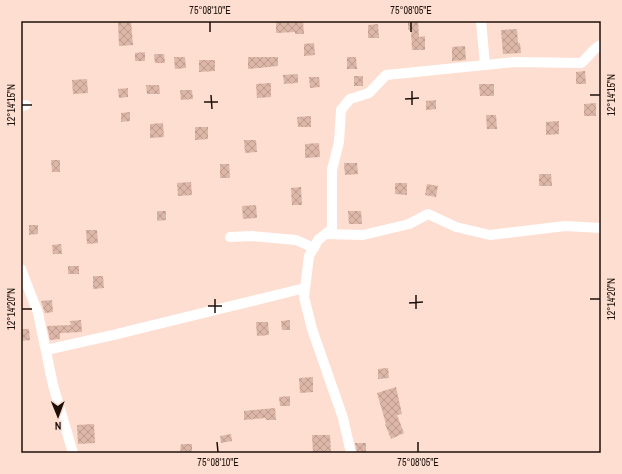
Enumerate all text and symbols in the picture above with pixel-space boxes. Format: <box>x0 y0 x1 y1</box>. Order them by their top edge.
text: 75°08'10"E <box>189 4 231 17</box>
text: 75°08'05"E <box>390 4 432 17</box>
text: 12°14'15"N <box>605 74 618 116</box>
text: 12°14'15"N <box>5 84 18 126</box>
text: 12°14'20"N <box>605 278 618 320</box>
text: 12°14'20"N <box>5 288 18 330</box>
north arrow <box>38 396 78 436</box>
text: N <box>55 419 62 433</box>
text: 75°08'10"E <box>197 456 239 469</box>
text: 75°08'05"E <box>397 456 439 469</box>

